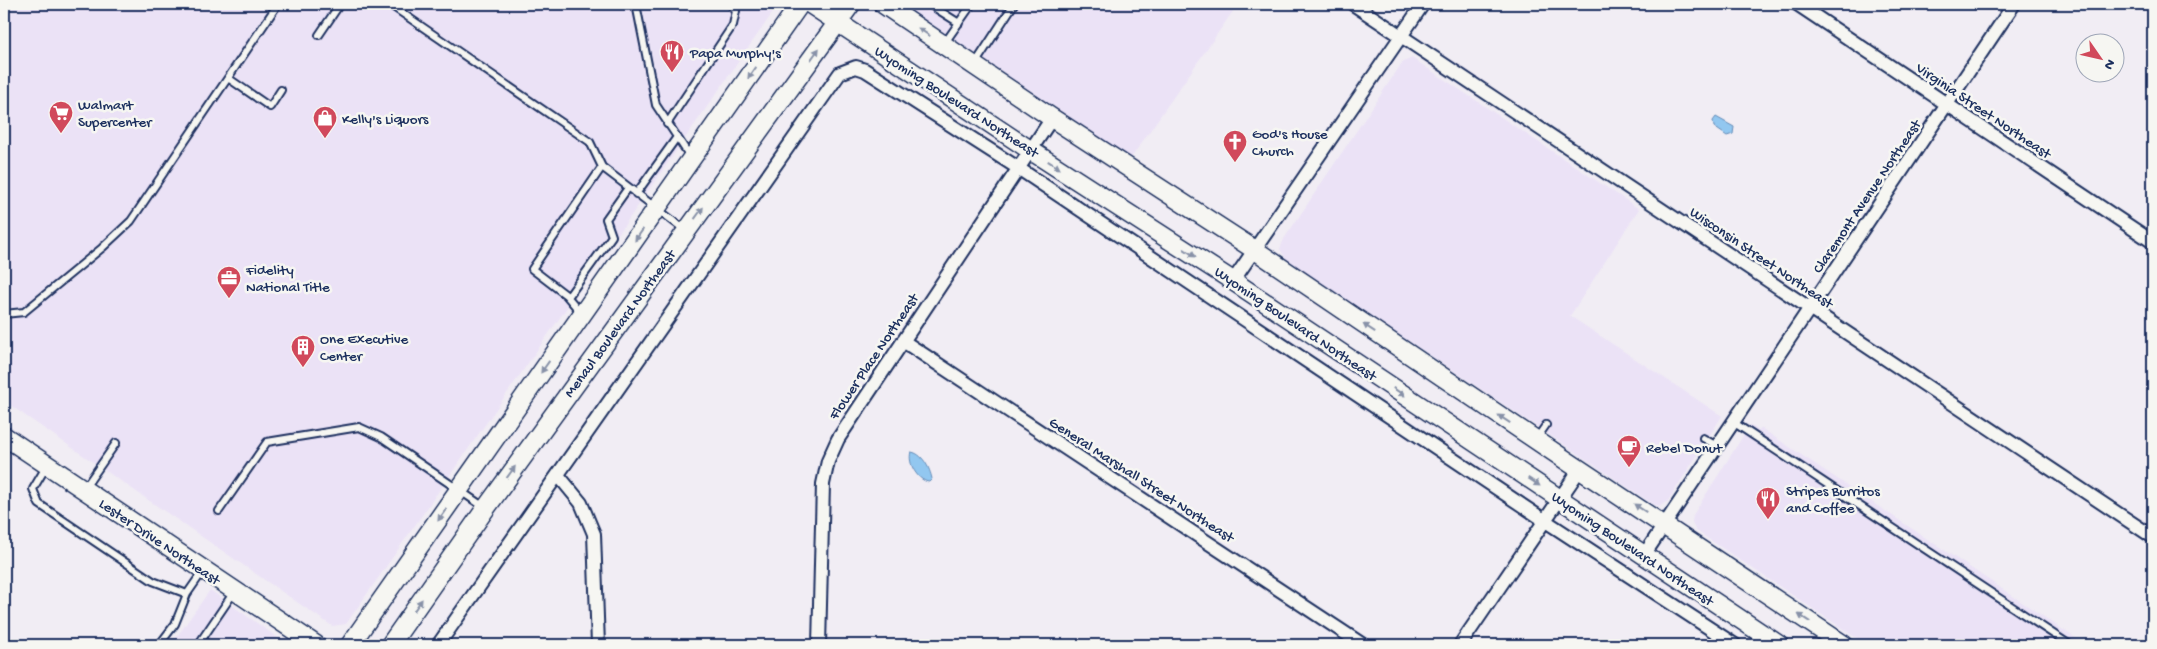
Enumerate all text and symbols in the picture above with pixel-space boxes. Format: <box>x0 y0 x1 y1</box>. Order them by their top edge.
one-way arrow <box>918 27 931 37</box>
north arrow <box>2074 32 2124 82</box>
restaurant icon: Papa Murphy's <box>659 39 685 73</box>
street label: Wyoming Boulevard Northeast <box>871 43 1043 164</box>
place label: Papa Murphy's <box>689 45 781 63</box>
one-way arrow <box>810 47 820 61</box>
text: N <box>2099 55 2118 72</box>
street label: Virginia Street Northeast <box>1911 59 2055 165</box>
one-way arrow <box>747 66 757 79</box>
place label: Walmart Supercenter <box>78 97 153 132</box>
supermarket icon: Walmart Supercenter <box>48 100 74 134</box>
shop icon: Kelly's Liquors <box>312 105 338 139</box>
place label: Kelly's Liquors <box>342 111 429 129</box>
street label: Claremont Avenue Northeast <box>1809 115 1927 277</box>
place label: God's House Church <box>1252 126 1328 161</box>
church icon: God's House Church <box>1222 129 1248 163</box>
one-way arrow <box>1047 161 1060 170</box>
street label: Wisconsin Street Northeast <box>1686 204 1838 315</box>
one-way arrow <box>694 206 704 220</box>
one-way arrow <box>634 228 644 241</box>
street label: Menaul Boulevard Northeast <box>561 245 681 402</box>
one-way arrow <box>1184 249 1197 258</box>
place label: Fidelity National Title <box>245 262 330 297</box>
street label: Wyoming Boulevard Northeast <box>1210 264 1381 387</box>
office icon: Fidelity National Title <box>216 265 242 299</box>
street label: Flower Place Northeast <box>825 289 925 424</box>
one-way arrow <box>1363 323 1376 333</box>
place label: One Executive Center <box>320 331 409 366</box>
building icon: One Executive Center <box>290 334 316 368</box>
one-way arrow <box>540 361 550 374</box>
one-way arrow <box>1392 387 1405 396</box>
street label: General Marshall Street Northeast <box>1045 414 1238 548</box>
one-way arrow <box>1497 414 1511 424</box>
cafe icon: Rebel Donut <box>1616 434 1642 468</box>
place label: Rebel Donut <box>1646 440 1724 458</box>
one-way arrow <box>506 465 516 479</box>
one-way arrow <box>1527 477 1541 487</box>
place label: Stripes Burritos and Coffee <box>1786 483 1880 518</box>
restaurant icon: Stripes Burritos and Coffee <box>1755 486 1781 520</box>
street label: Wyoming Boulevard Northeast <box>1547 489 1718 612</box>
street label: Lester Drive Northeast <box>95 495 225 591</box>
one-way arrow <box>1633 504 1646 513</box>
one-way arrow <box>437 508 447 521</box>
one-way arrow <box>413 598 423 612</box>
one-way arrow <box>1797 613 1811 623</box>

